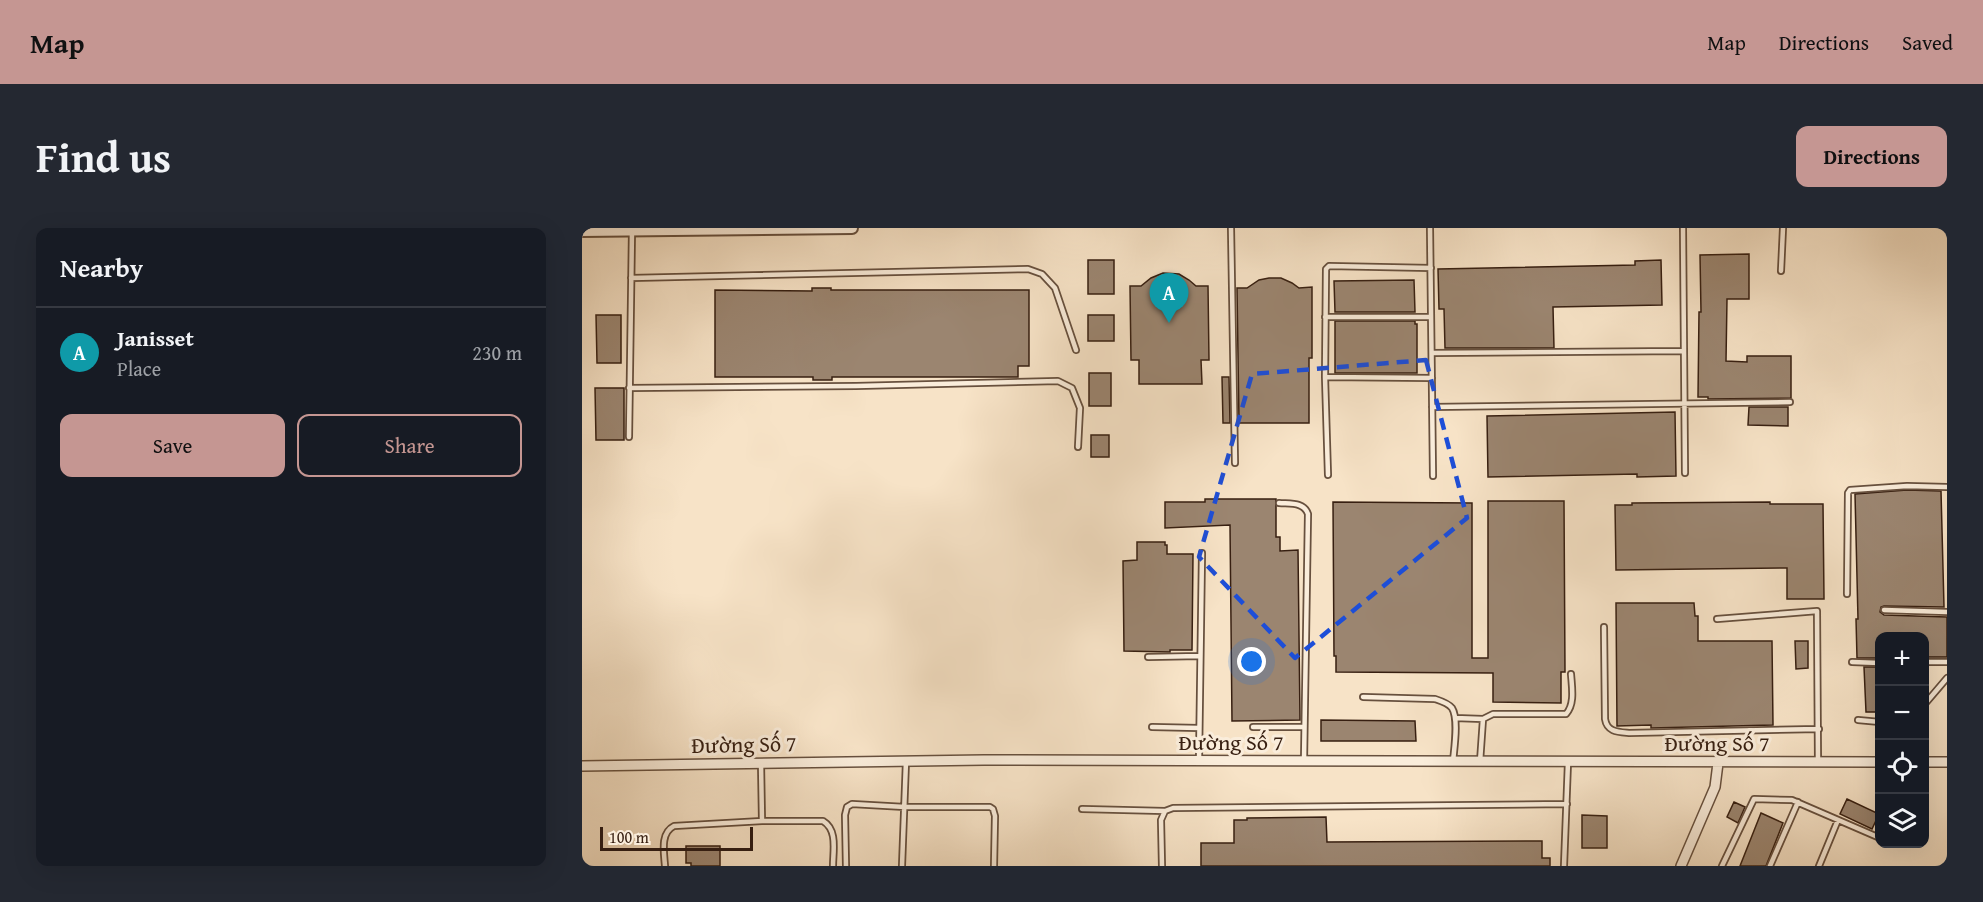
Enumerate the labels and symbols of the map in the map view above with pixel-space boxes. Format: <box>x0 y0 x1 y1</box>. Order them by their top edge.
pin: A <box>1150 274 1188 323</box>
your location <box>1237 647 1266 676</box>
street label: Đường Số 7 <box>1178 726 1284 758</box>
street label: Đường Số 7 <box>691 727 797 761</box>
street label: Đường Số 7 <box>1664 727 1770 759</box>
scale bar <box>600 824 753 852</box>

